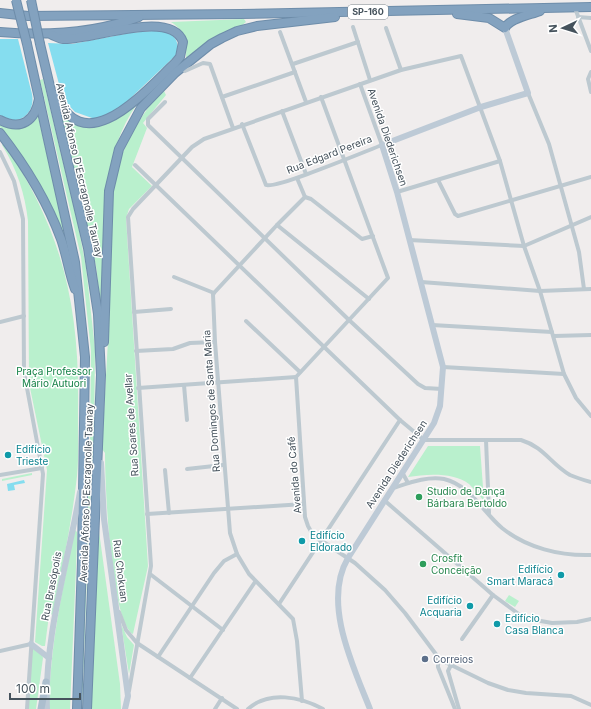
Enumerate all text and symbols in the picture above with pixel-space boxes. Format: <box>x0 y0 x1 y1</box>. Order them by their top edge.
road number: SP-160 <box>348 5 388 19</box>
north arrow <box>543 8 583 48</box>
text: N <box>546 24 560 33</box>
street label: Avenida Afonso D'Escragnolle Taunay <box>54 81 106 259</box>
street label: Avenida Diederichsen <box>366 86 410 188</box>
street label: Rua Edgard Pereira <box>285 132 373 176</box>
street label: Rua Domingos de Santa Maria <box>200 330 222 472</box>
park label: Praça Professor Mário Autuori <box>16 365 92 389</box>
street label: Rua Soares de Avellar <box>121 373 141 477</box>
street label: Avenida Afonso D'Escragnolle Taunay <box>77 403 95 583</box>
street label: Avenida Diederichsen <box>363 418 429 510</box>
street label: Avenida do Café <box>285 436 303 514</box>
place label: Edifício Trieste <box>16 443 51 467</box>
marker: Edifício Trieste <box>3 450 13 460</box>
place label: Studio de Dança Bárbara Bertoldo <box>427 485 507 509</box>
marker: Studio de Dança Bárbara Bertoldo <box>414 492 424 502</box>
place label: Edifício Eldorado <box>310 529 352 553</box>
marker: Edifício Eldorado <box>297 536 307 546</box>
street label: Rua Chokuan <box>111 539 131 603</box>
street label: Rua Brasópolis <box>38 550 64 622</box>
place label: Crosfit Conceição <box>431 552 482 576</box>
marker: Crosfit Conceição <box>418 559 428 569</box>
place label: Edifício Smart Maracá <box>487 563 553 587</box>
marker: Edifício Smart Maracá <box>556 570 566 580</box>
place label: Edifício Acquaria <box>420 594 462 618</box>
marker: Edifício Acquaria <box>465 601 475 611</box>
place label: Edifício Casa Blanca <box>505 612 564 636</box>
marker: Edifício Casa Blanca <box>492 619 502 629</box>
place label: Correios <box>433 653 473 665</box>
marker: Correios <box>420 654 430 664</box>
scale bar <box>10 675 80 701</box>
text: 100 m <box>16 681 50 696</box>

